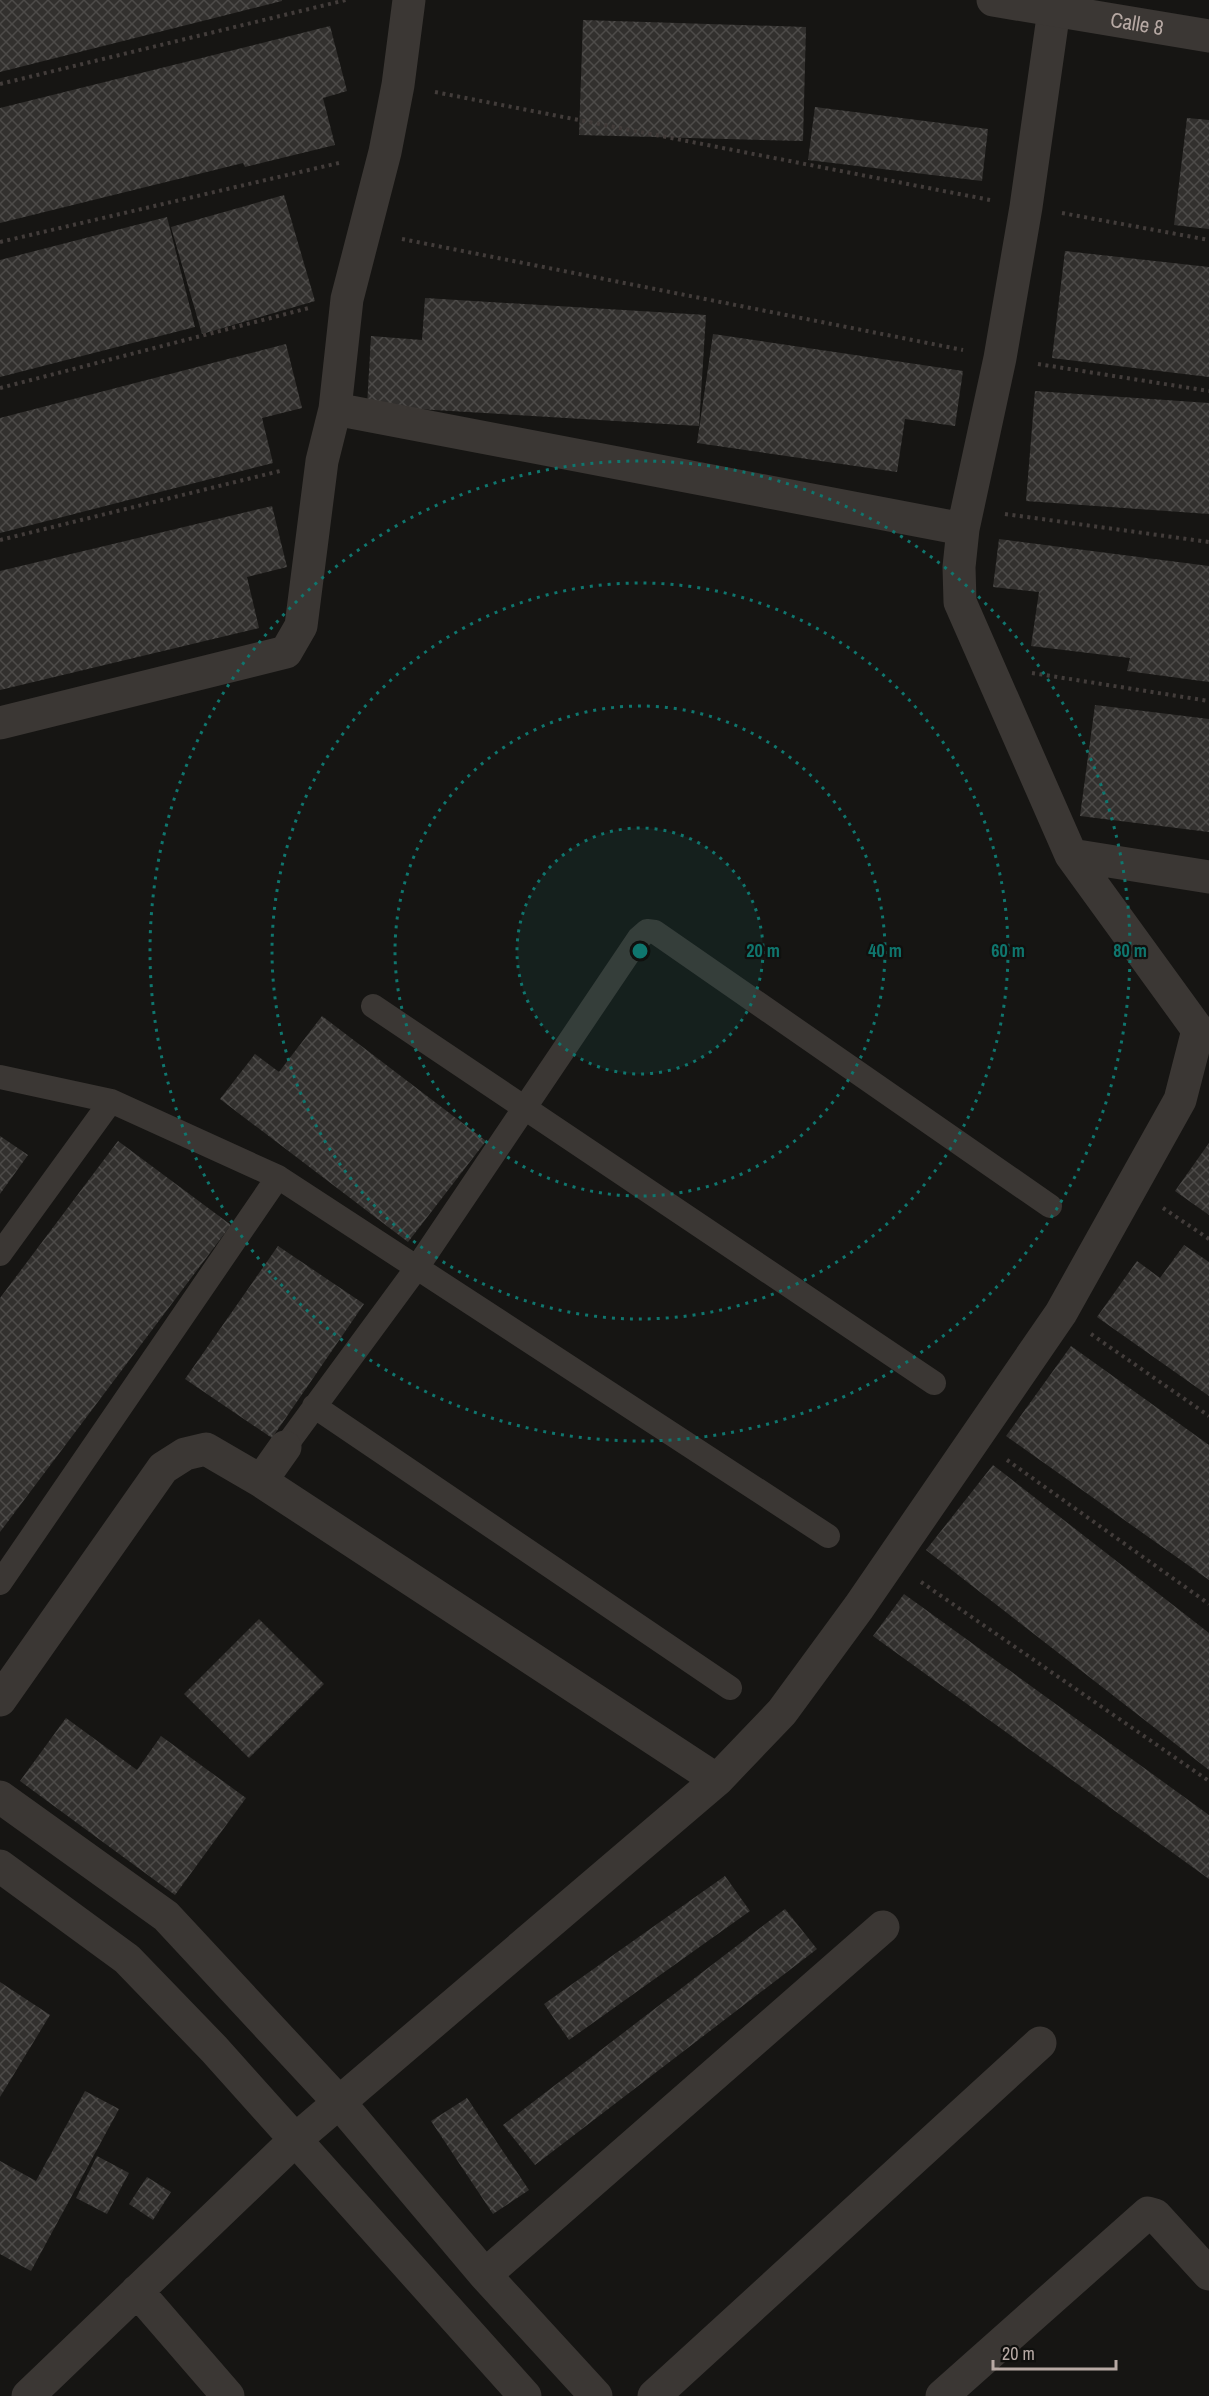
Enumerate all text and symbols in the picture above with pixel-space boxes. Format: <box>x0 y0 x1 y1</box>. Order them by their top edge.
street label: Calle 8 <box>1108 5 1166 42</box>
text: 20 m <box>746 938 780 963</box>
text: 40 m <box>868 938 902 963</box>
text: 60 m <box>991 938 1025 963</box>
text: 80 m <box>1113 938 1147 963</box>
centre of rings <box>630 941 650 961</box>
scale bar <box>993 2333 1116 2371</box>
text: 20 m <box>1002 2341 1035 2366</box>

